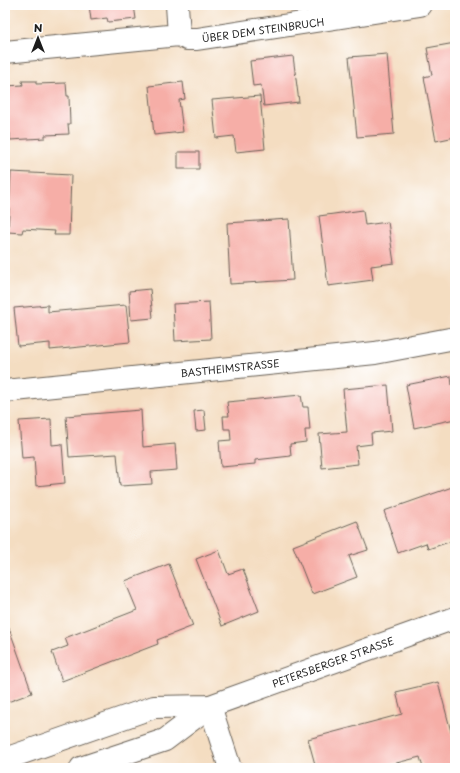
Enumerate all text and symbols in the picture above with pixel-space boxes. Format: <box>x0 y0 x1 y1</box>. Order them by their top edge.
street label: ÜBER DEM STEINBRUCH <box>201 13 325 46</box>
north arrow <box>18 18 58 58</box>
text: N <box>34 19 43 36</box>
street label: BASTHEIMSTRASSE <box>180 355 280 380</box>
street label: PETERSBERGER STRASSE <box>270 633 396 691</box>

